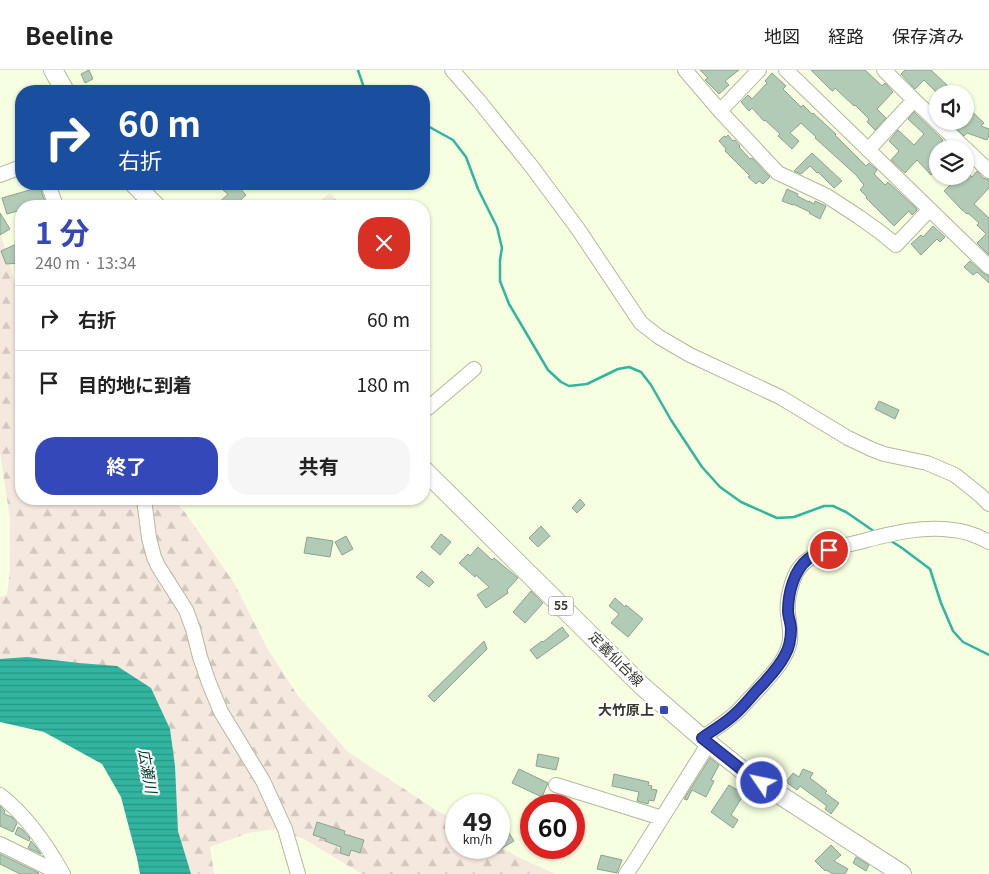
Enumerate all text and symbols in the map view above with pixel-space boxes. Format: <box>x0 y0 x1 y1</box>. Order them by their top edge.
text: Beeline <box>25 17 113 52</box>
text: 地図 <box>764 22 800 48</box>
text: 経路 <box>828 22 864 48</box>
text: 保存済み <box>892 22 964 48</box>
map controls <box>929 85 974 185</box>
button: sound <box>929 85 974 130</box>
text: 60 m <box>118 96 201 147</box>
icon: right <box>35 105 100 170</box>
button: layers <box>929 140 974 185</box>
text: 右折 <box>118 143 162 175</box>
text: 1 分 <box>35 209 90 253</box>
button: close <box>358 217 410 269</box>
text: 240 m · 13:34 <box>35 250 136 274</box>
icon: right <box>35 304 63 332</box>
text: 右折 <box>78 305 116 332</box>
text: 60 m <box>367 305 410 332</box>
icon: arrive <box>35 369 63 397</box>
text: 目的地に到着 <box>78 370 192 397</box>
text: 180 m <box>357 370 410 397</box>
button: 終了 <box>35 437 218 495</box>
button: 共有 <box>228 437 410 495</box>
pin <box>808 529 850 571</box>
icon: arrive <box>815 536 843 564</box>
road number: 55 <box>548 596 574 616</box>
street label: 定義仙台線 <box>585 626 649 690</box>
place label: 大竹原上 <box>598 699 654 719</box>
marker: 大竹原上 <box>658 704 670 716</box>
water label: 広瀬川 <box>134 747 163 797</box>
position arrow <box>735 756 787 808</box>
speed limit sign: 60 <box>520 794 585 859</box>
text: 49 <box>463 802 492 838</box>
text: km/h <box>463 830 492 847</box>

